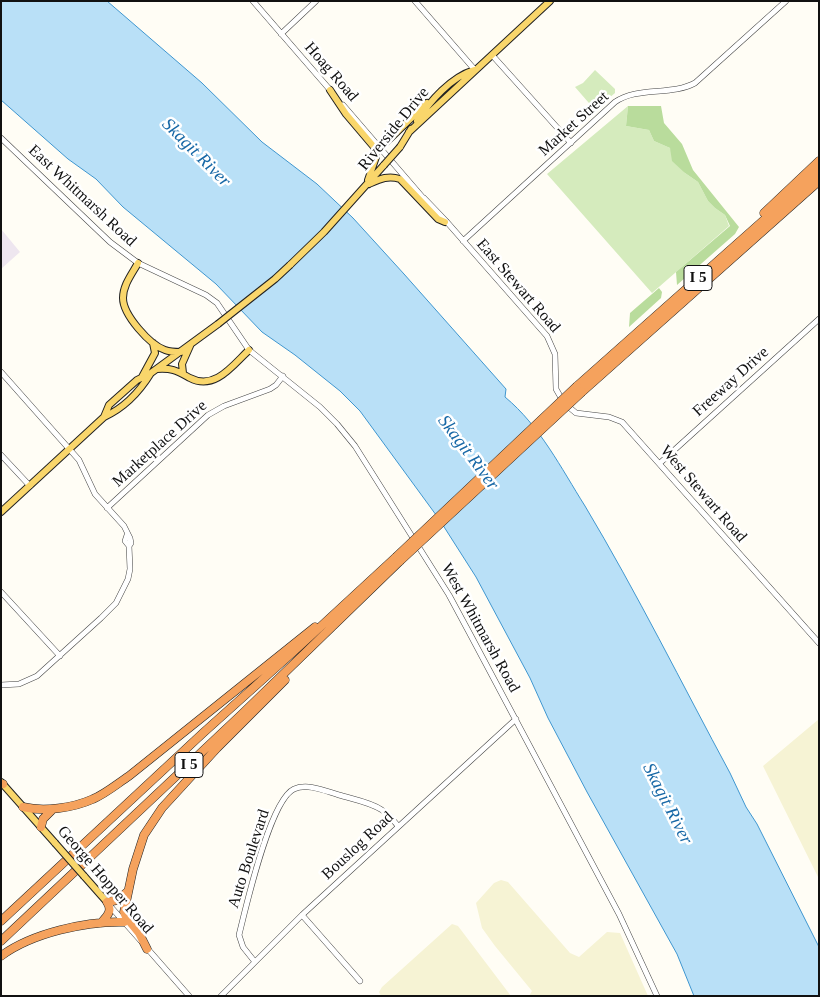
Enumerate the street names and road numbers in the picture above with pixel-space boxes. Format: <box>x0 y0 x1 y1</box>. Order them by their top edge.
street label: Hoag Road <box>300 38 362 106</box>
street label: Riverside Drive <box>355 83 433 175</box>
street label: Market Street <box>535 88 613 160</box>
street label: East Whitmarsh Road <box>24 141 140 251</box>
street label: East Stewart Road <box>472 235 564 337</box>
road number: I 5 <box>684 266 712 290</box>
street label: Freeway Drive <box>689 343 773 421</box>
street label: Marketplace Drive <box>109 397 211 491</box>
street label: West Stewart Road <box>656 442 750 546</box>
street label: West Whitmarsh Road <box>437 560 523 696</box>
road number: I 5 <box>175 752 203 778</box>
street label: Auto Boulevard <box>224 807 274 911</box>
street label: Bouslog Road <box>318 808 398 884</box>
street label: George Hopper Road <box>53 822 157 938</box>

